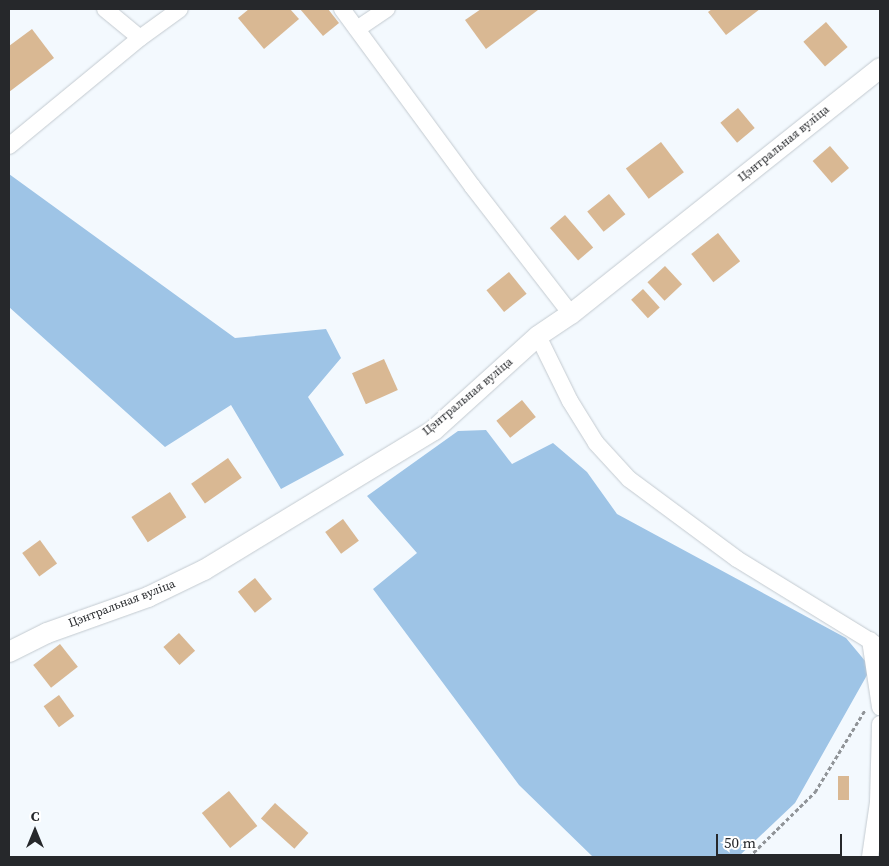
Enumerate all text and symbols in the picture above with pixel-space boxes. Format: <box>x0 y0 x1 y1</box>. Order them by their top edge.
street label: Цэнтральная вуліца <box>735 103 833 185</box>
street label: Цэнтральная вуліца <box>420 355 516 439</box>
street label: Цэнтральная вуліца <box>66 577 178 631</box>
north arrow <box>10 806 60 856</box>
text: С <box>31 806 39 826</box>
scale bar <box>719 824 845 856</box>
text: 50 m <box>724 832 756 853</box>

